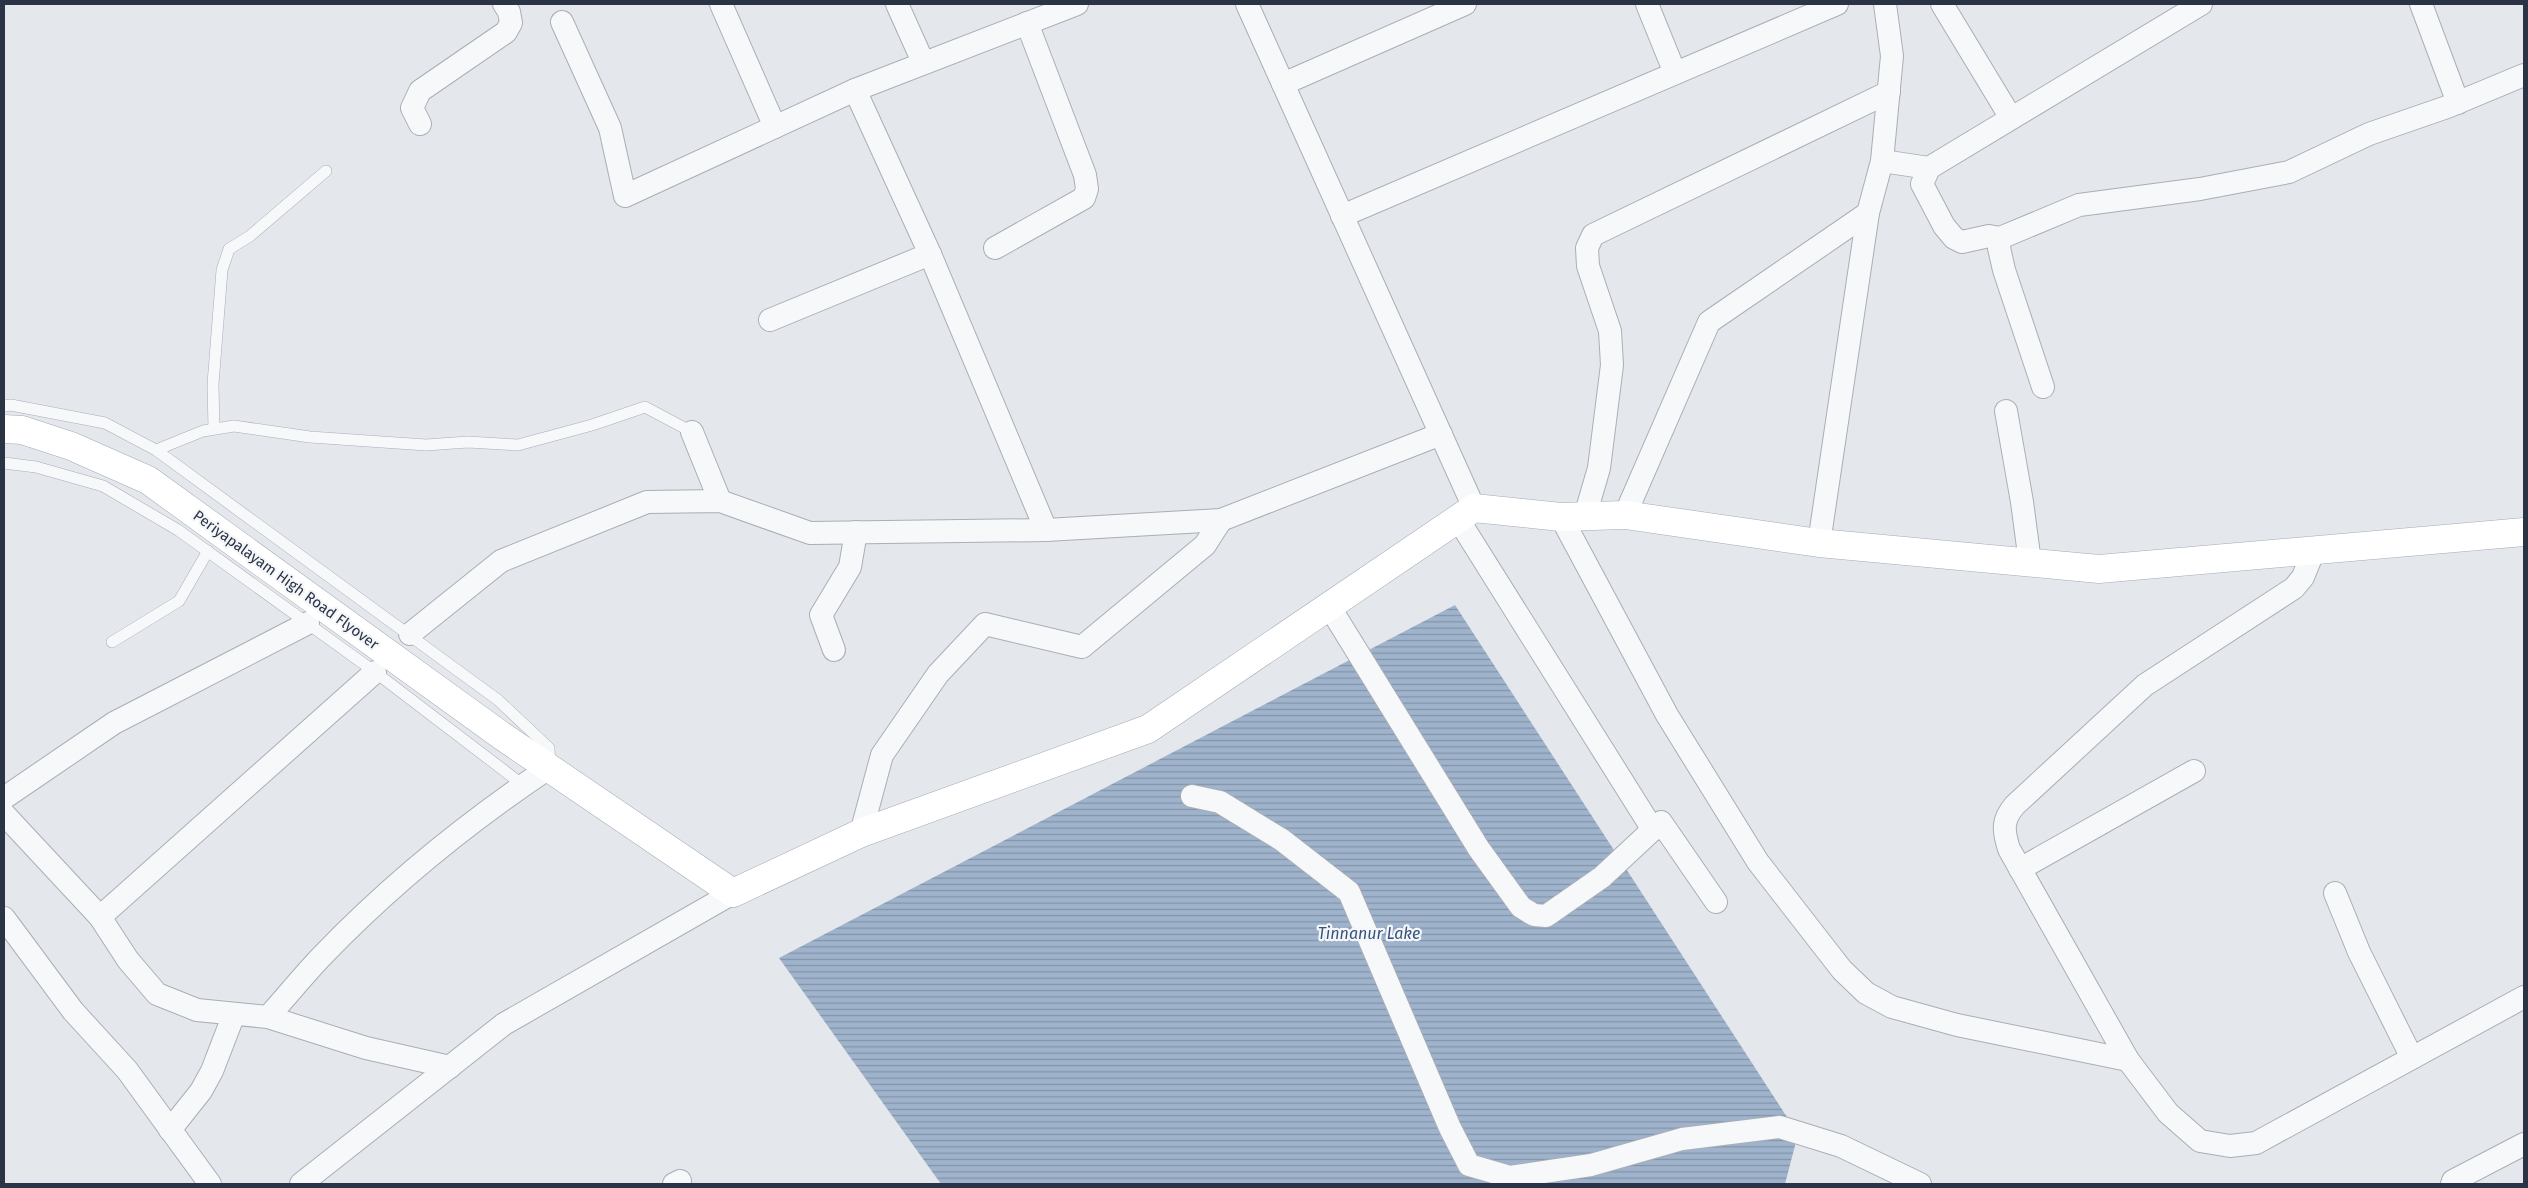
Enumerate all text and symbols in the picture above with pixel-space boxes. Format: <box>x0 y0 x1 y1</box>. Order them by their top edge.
street label: Periyapalayam High Road Flyover <box>190 507 383 654</box>
water label: Tinnanur Lake <box>1318 924 1420 943</box>

